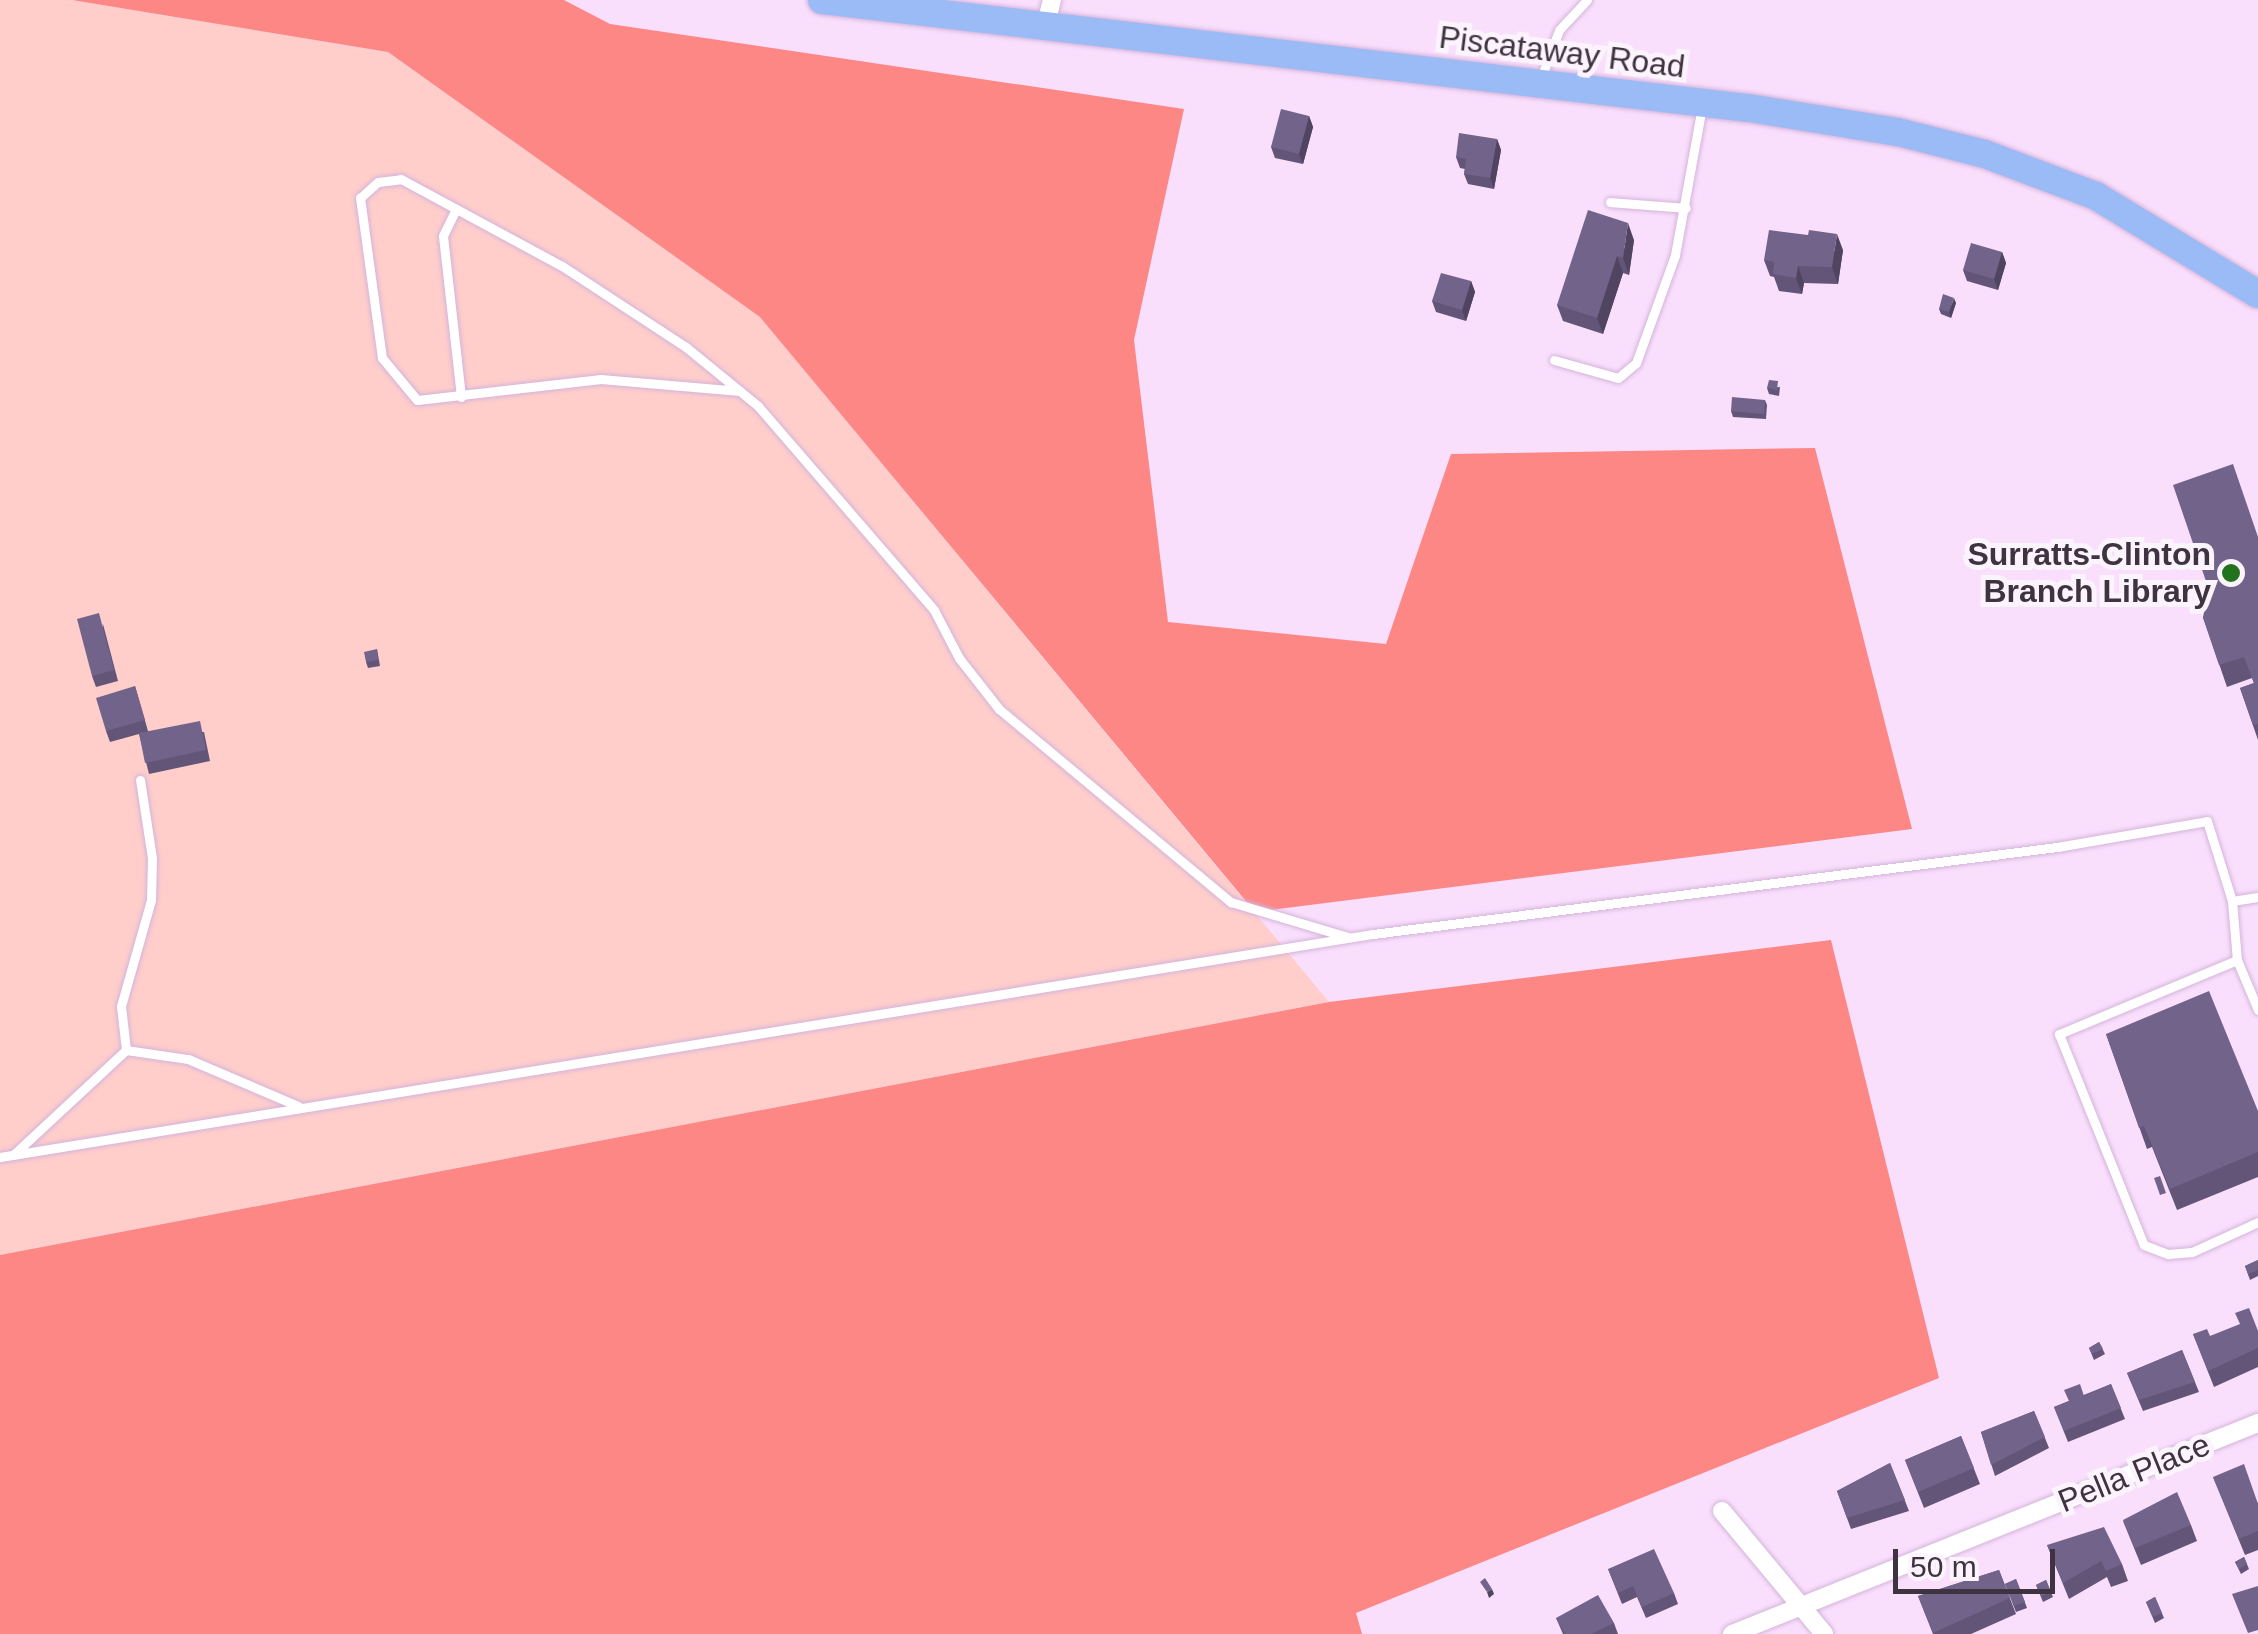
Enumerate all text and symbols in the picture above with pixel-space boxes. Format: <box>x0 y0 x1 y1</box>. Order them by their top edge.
street label: Piscataway Road <box>1437 18 1687 86</box>
place label: Surratts-Clinton Branch Library <box>1967 536 2211 611</box>
marker: Surratts-Clinton Branch Library <box>2220 562 2242 584</box>
street label: Pella Place <box>2053 1425 2215 1521</box>
scale bar <box>1898 1529 2060 1591</box>
text: 50 m <box>1910 1550 1977 1583</box>

